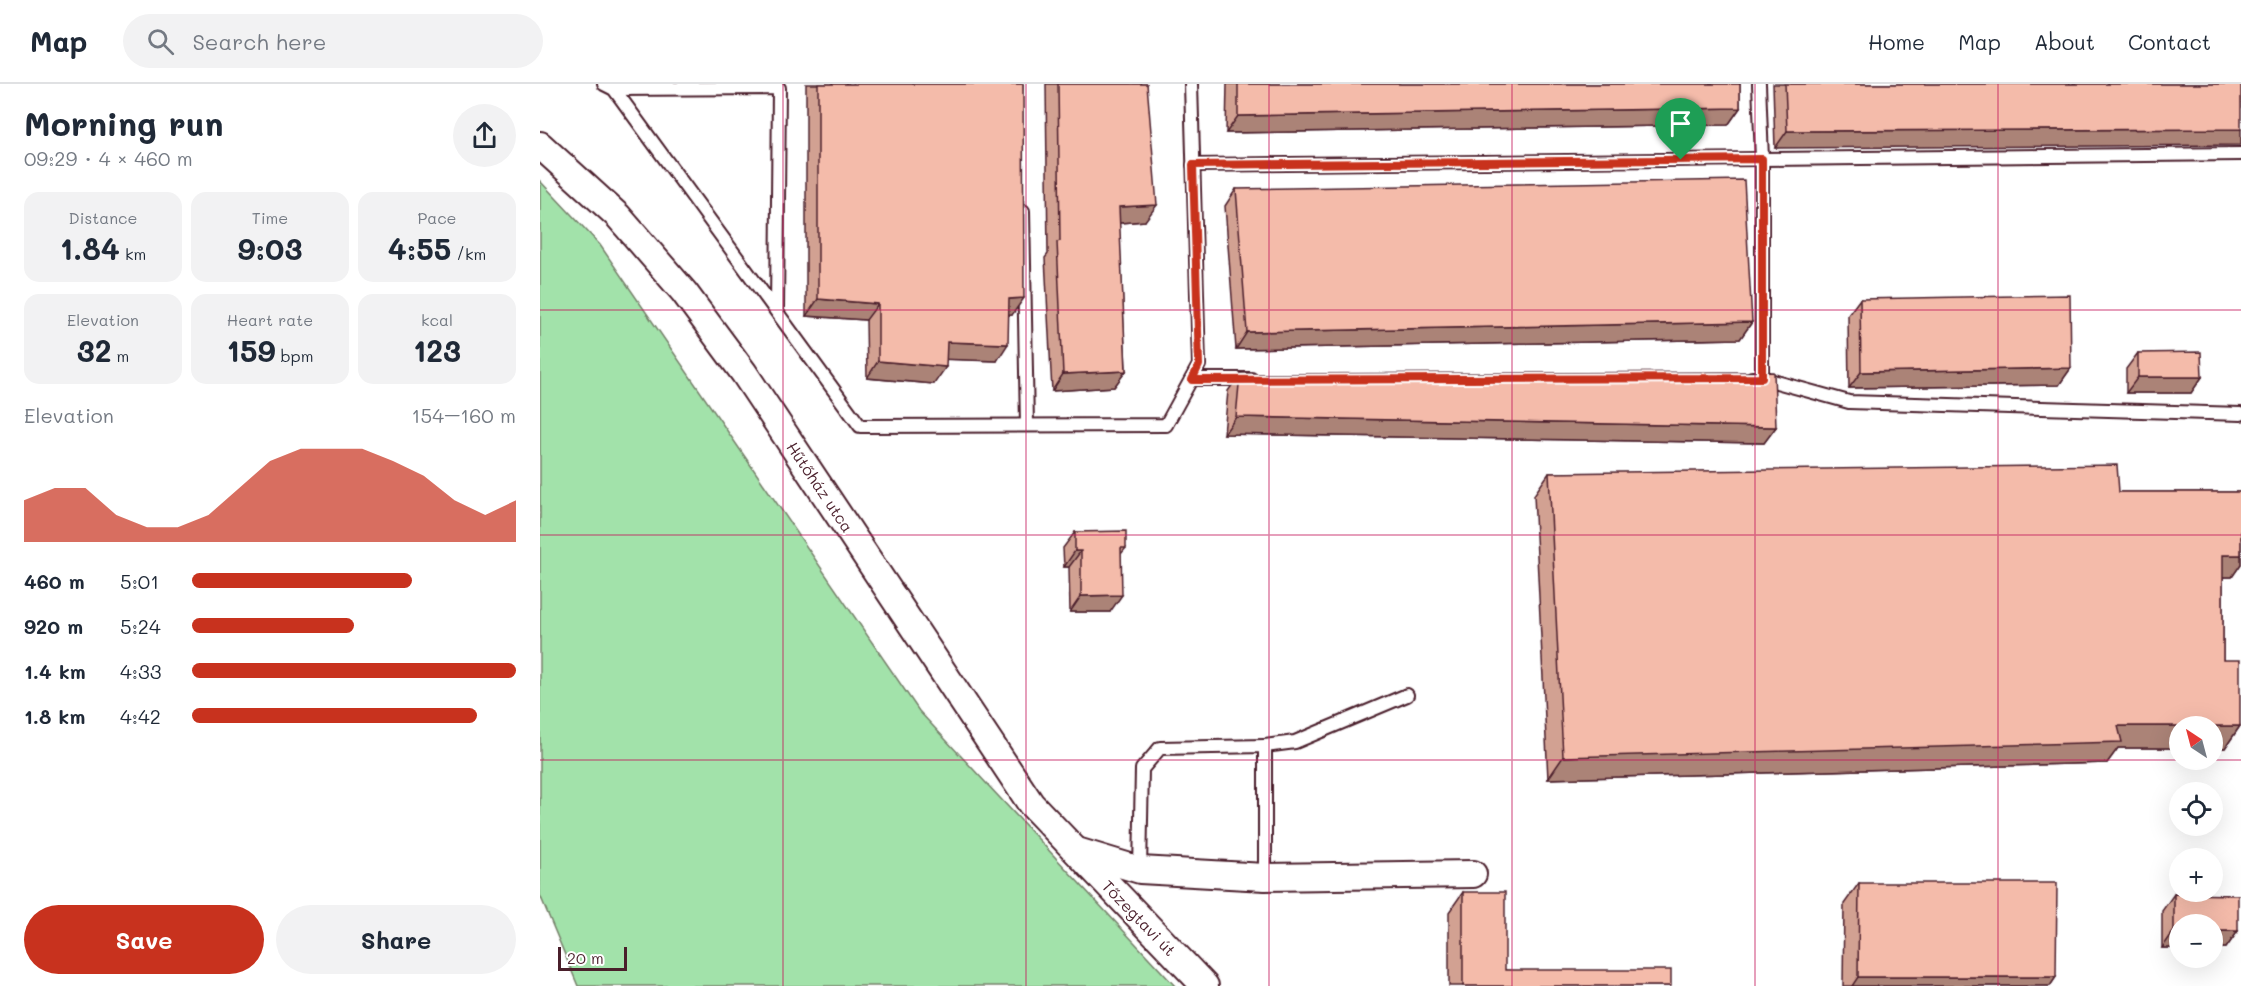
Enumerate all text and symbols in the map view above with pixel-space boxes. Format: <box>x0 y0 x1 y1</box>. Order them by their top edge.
search box <box>123 14 543 68</box>
text: Map <box>30 23 87 59</box>
icon: search <box>144 25 177 58</box>
text: Search here <box>192 27 326 56</box>
text: Home <box>1868 28 1925 55</box>
text: Map <box>1958 28 2001 55</box>
text: About <box>2034 28 2095 55</box>
text: Contact <box>2128 28 2211 55</box>
pin <box>1655 98 1706 160</box>
text: Morning run <box>24 101 224 144</box>
button: share <box>453 104 516 167</box>
icon: arrive <box>1664 107 1697 140</box>
text: 09:29 · 4 × 460 m <box>24 145 193 171</box>
text: Distance <box>69 207 137 228</box>
text: Time <box>252 207 288 228</box>
text: Pace <box>417 207 457 228</box>
text: 1.84 <box>60 228 120 268</box>
text: 9:03 <box>238 228 302 268</box>
text: 4:55 <box>388 228 451 268</box>
text: km <box>120 243 146 264</box>
text: /km <box>451 243 486 264</box>
text: Elevation <box>67 309 139 330</box>
text: Heart rate <box>227 309 313 330</box>
text: kcal <box>421 309 453 330</box>
text: 32 <box>77 330 111 370</box>
text: 159 <box>227 330 275 370</box>
text: 123 <box>413 330 461 370</box>
text: m <box>111 345 129 366</box>
text: bpm <box>275 345 313 366</box>
text: Elevation <box>24 402 114 428</box>
text: 154–160 m <box>412 402 516 428</box>
street label: Hűtőház utca <box>782 437 858 536</box>
text: 460 m <box>24 568 85 594</box>
text: 5:01 <box>120 568 159 594</box>
text: 920 m <box>24 613 83 639</box>
text: 5:24 <box>120 613 161 639</box>
text: 1.4 km <box>24 658 86 684</box>
text: 4:33 <box>120 658 161 684</box>
text: 1.8 km <box>24 703 85 729</box>
text: 4:42 <box>120 703 161 729</box>
north arrow <box>2169 716 2223 770</box>
map controls <box>2169 716 2223 968</box>
button: locate <box>2169 782 2223 836</box>
button: + <box>2169 848 2223 902</box>
street label: Tőzegtavi út <box>1098 875 1181 960</box>
button: Save <box>24 905 264 974</box>
button: Share <box>276 905 516 974</box>
button: − <box>2169 914 2223 968</box>
scale bar <box>558 944 627 972</box>
text: 20 m <box>567 947 604 968</box>

